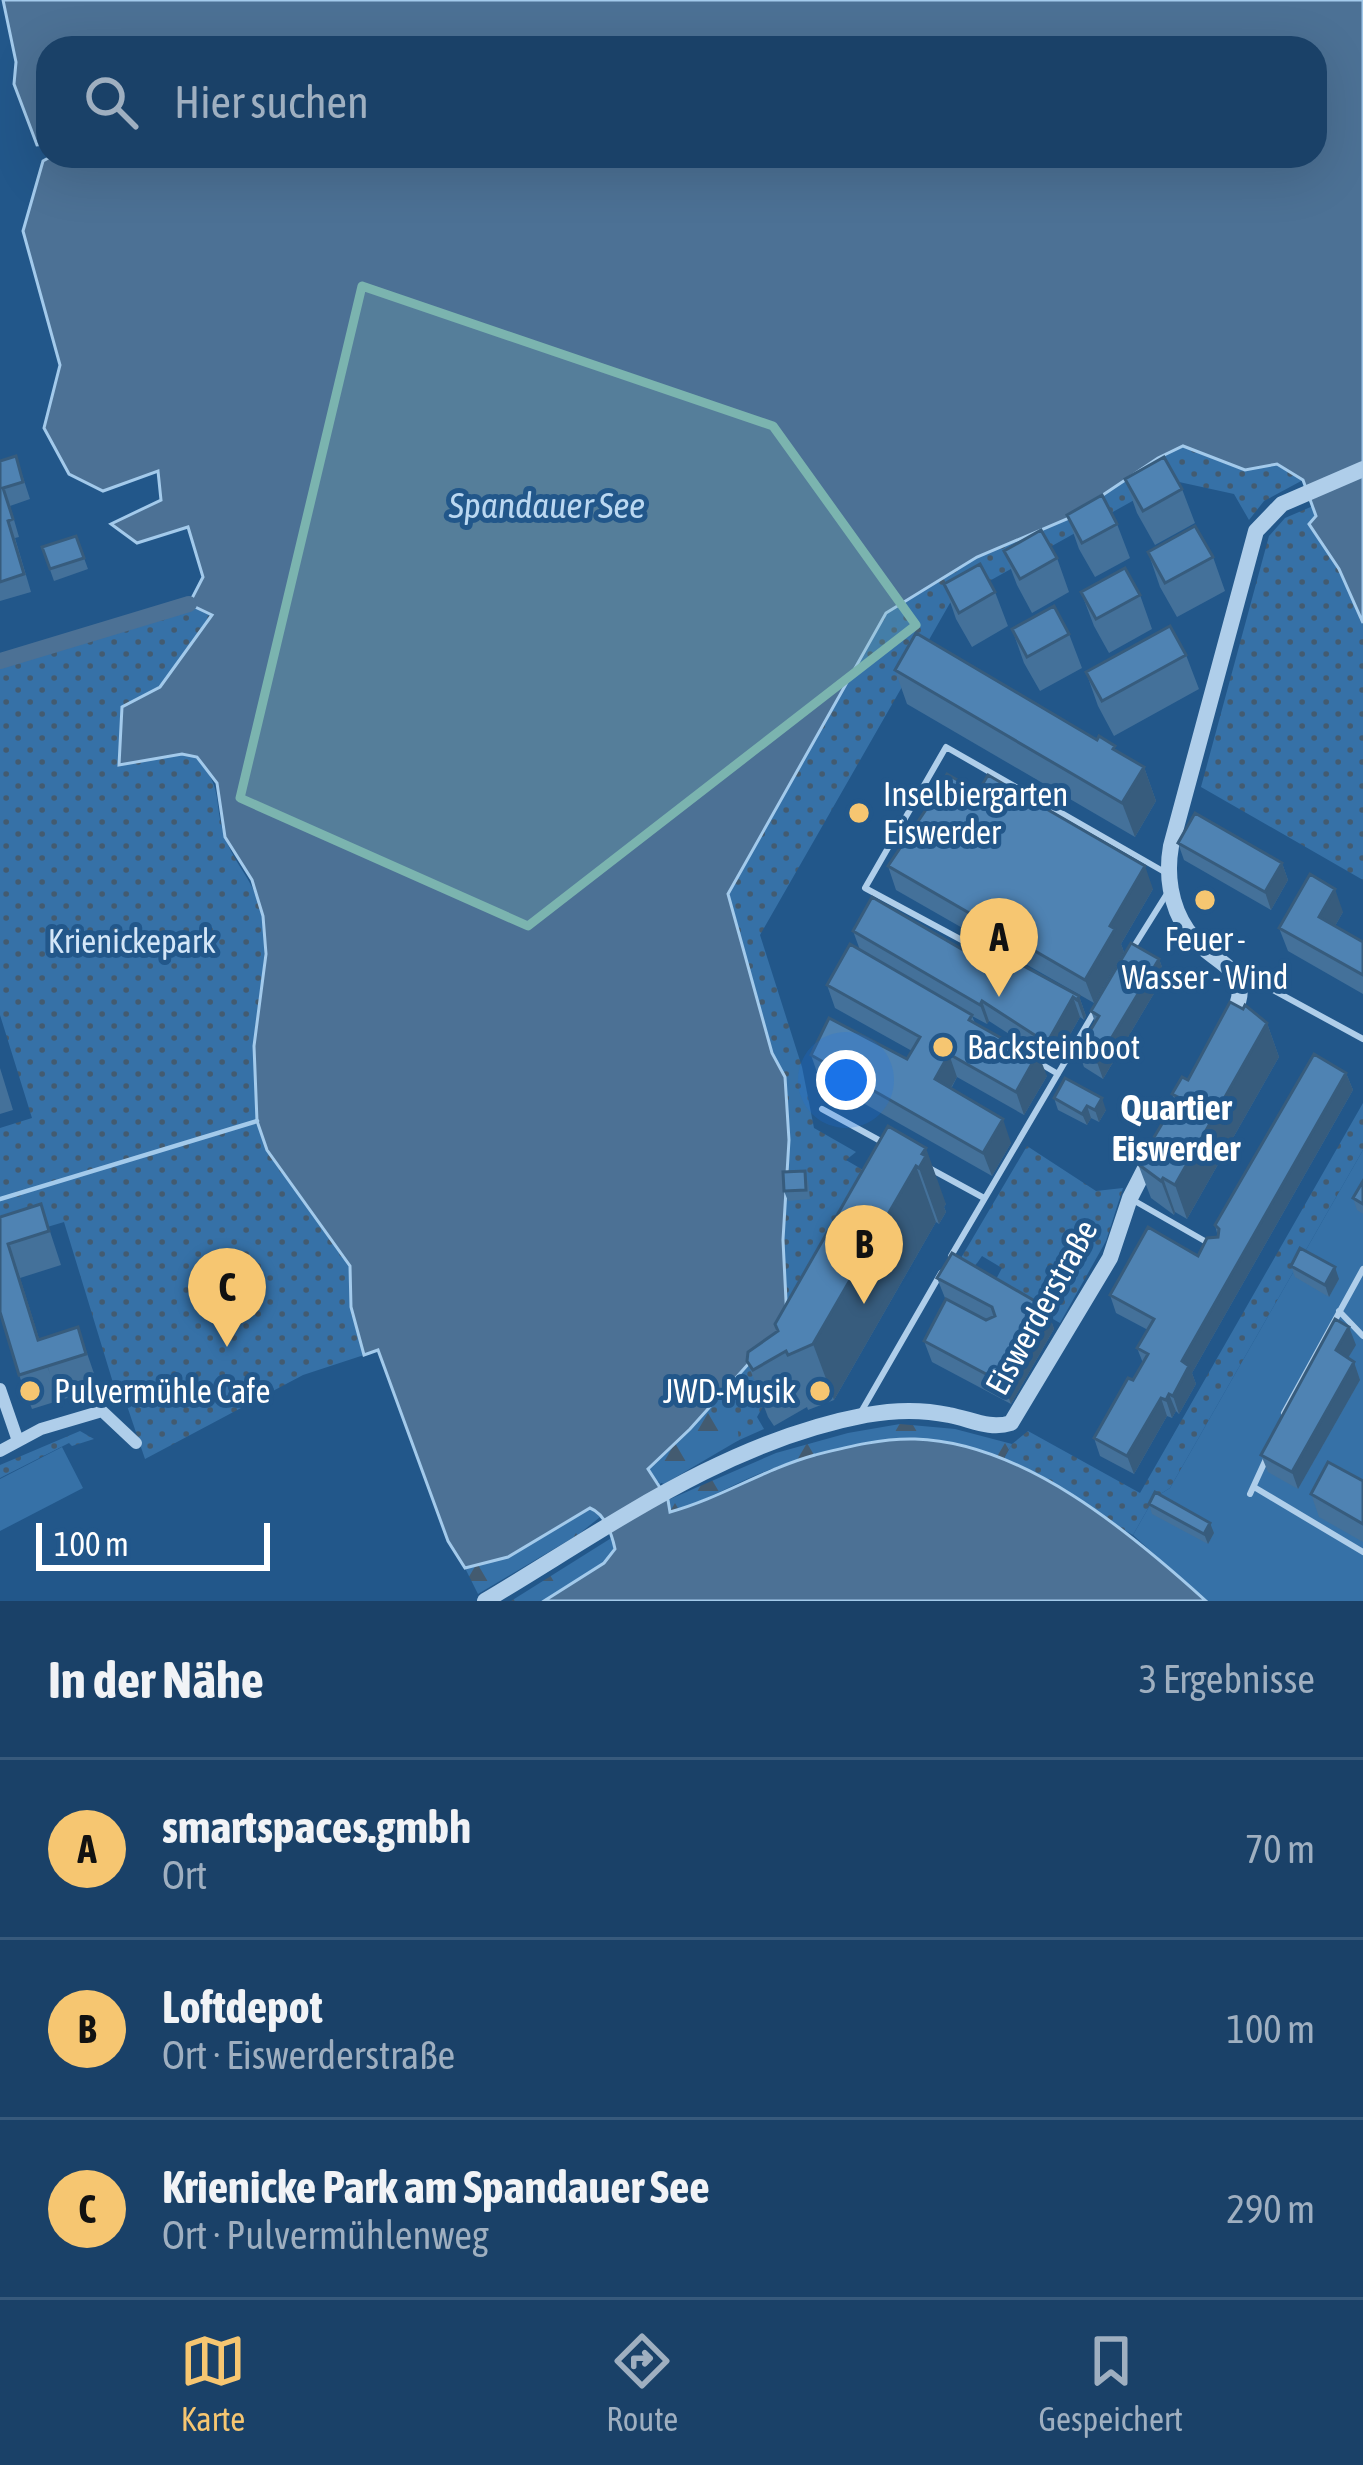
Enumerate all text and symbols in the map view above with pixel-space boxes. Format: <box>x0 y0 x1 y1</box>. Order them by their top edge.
search box <box>36 36 1327 168</box>
icon: search <box>78 69 144 135</box>
text: Hier suchen <box>174 76 369 128</box>
water label: Spandauer See <box>448 484 645 526</box>
place label: Inselbiergarten Eiswerder <box>883 775 1068 851</box>
marker: Inselbiergarten Eiswerder <box>846 800 872 826</box>
marker: Feuer - Wasser - Wind <box>1192 887 1218 913</box>
pin: A <box>960 898 1038 997</box>
place label: Feuer - Wasser - Wind <box>1122 920 1288 996</box>
park label: Krienickepark <box>48 922 216 960</box>
place label: Backsteinboot <box>967 1028 1140 1066</box>
marker: Backsteinboot <box>930 1034 956 1060</box>
your location <box>816 1050 876 1110</box>
district label: Quartier Eiswerder <box>1112 1086 1242 1169</box>
pin: B <box>825 1205 903 1304</box>
street label: Eiswerderstraße <box>977 1213 1105 1401</box>
pin: C <box>188 1248 266 1347</box>
place label: Pulvermühle Cafe <box>54 1372 270 1410</box>
place label: JWD-Musik <box>663 1372 796 1410</box>
marker: Pulvermühle Cafe <box>17 1378 43 1404</box>
marker: JWD-Musik <box>807 1378 833 1404</box>
scale bar <box>36 1517 270 1570</box>
text: 100 m <box>54 1525 129 1563</box>
text: In der Nähe <box>48 1650 264 1709</box>
text: 3 Ergebnisse <box>1139 1657 1315 1701</box>
text: smartspaces.gmbh <box>162 1801 471 1853</box>
text: A <box>77 1827 97 1871</box>
text: 70 m <box>1245 1827 1315 1871</box>
text: Ort <box>162 1853 207 1897</box>
text: Loftdepot <box>162 1981 323 2033</box>
text: B <box>78 2007 96 2051</box>
text: 100 m <box>1227 2007 1315 2051</box>
text: Ort · Eiswerderstraße <box>162 2033 455 2077</box>
text: Krienicke Park am Spandauer See <box>162 2161 710 2213</box>
text: C <box>78 2187 96 2231</box>
text: 290 m <box>1227 2187 1315 2231</box>
text: Ort · Pulvermühlenweg <box>162 2213 489 2257</box>
tab: Karte <box>180 2328 246 2438</box>
tab: Route <box>606 2328 678 2438</box>
tab: Gespeichert <box>1038 2328 1183 2438</box>

